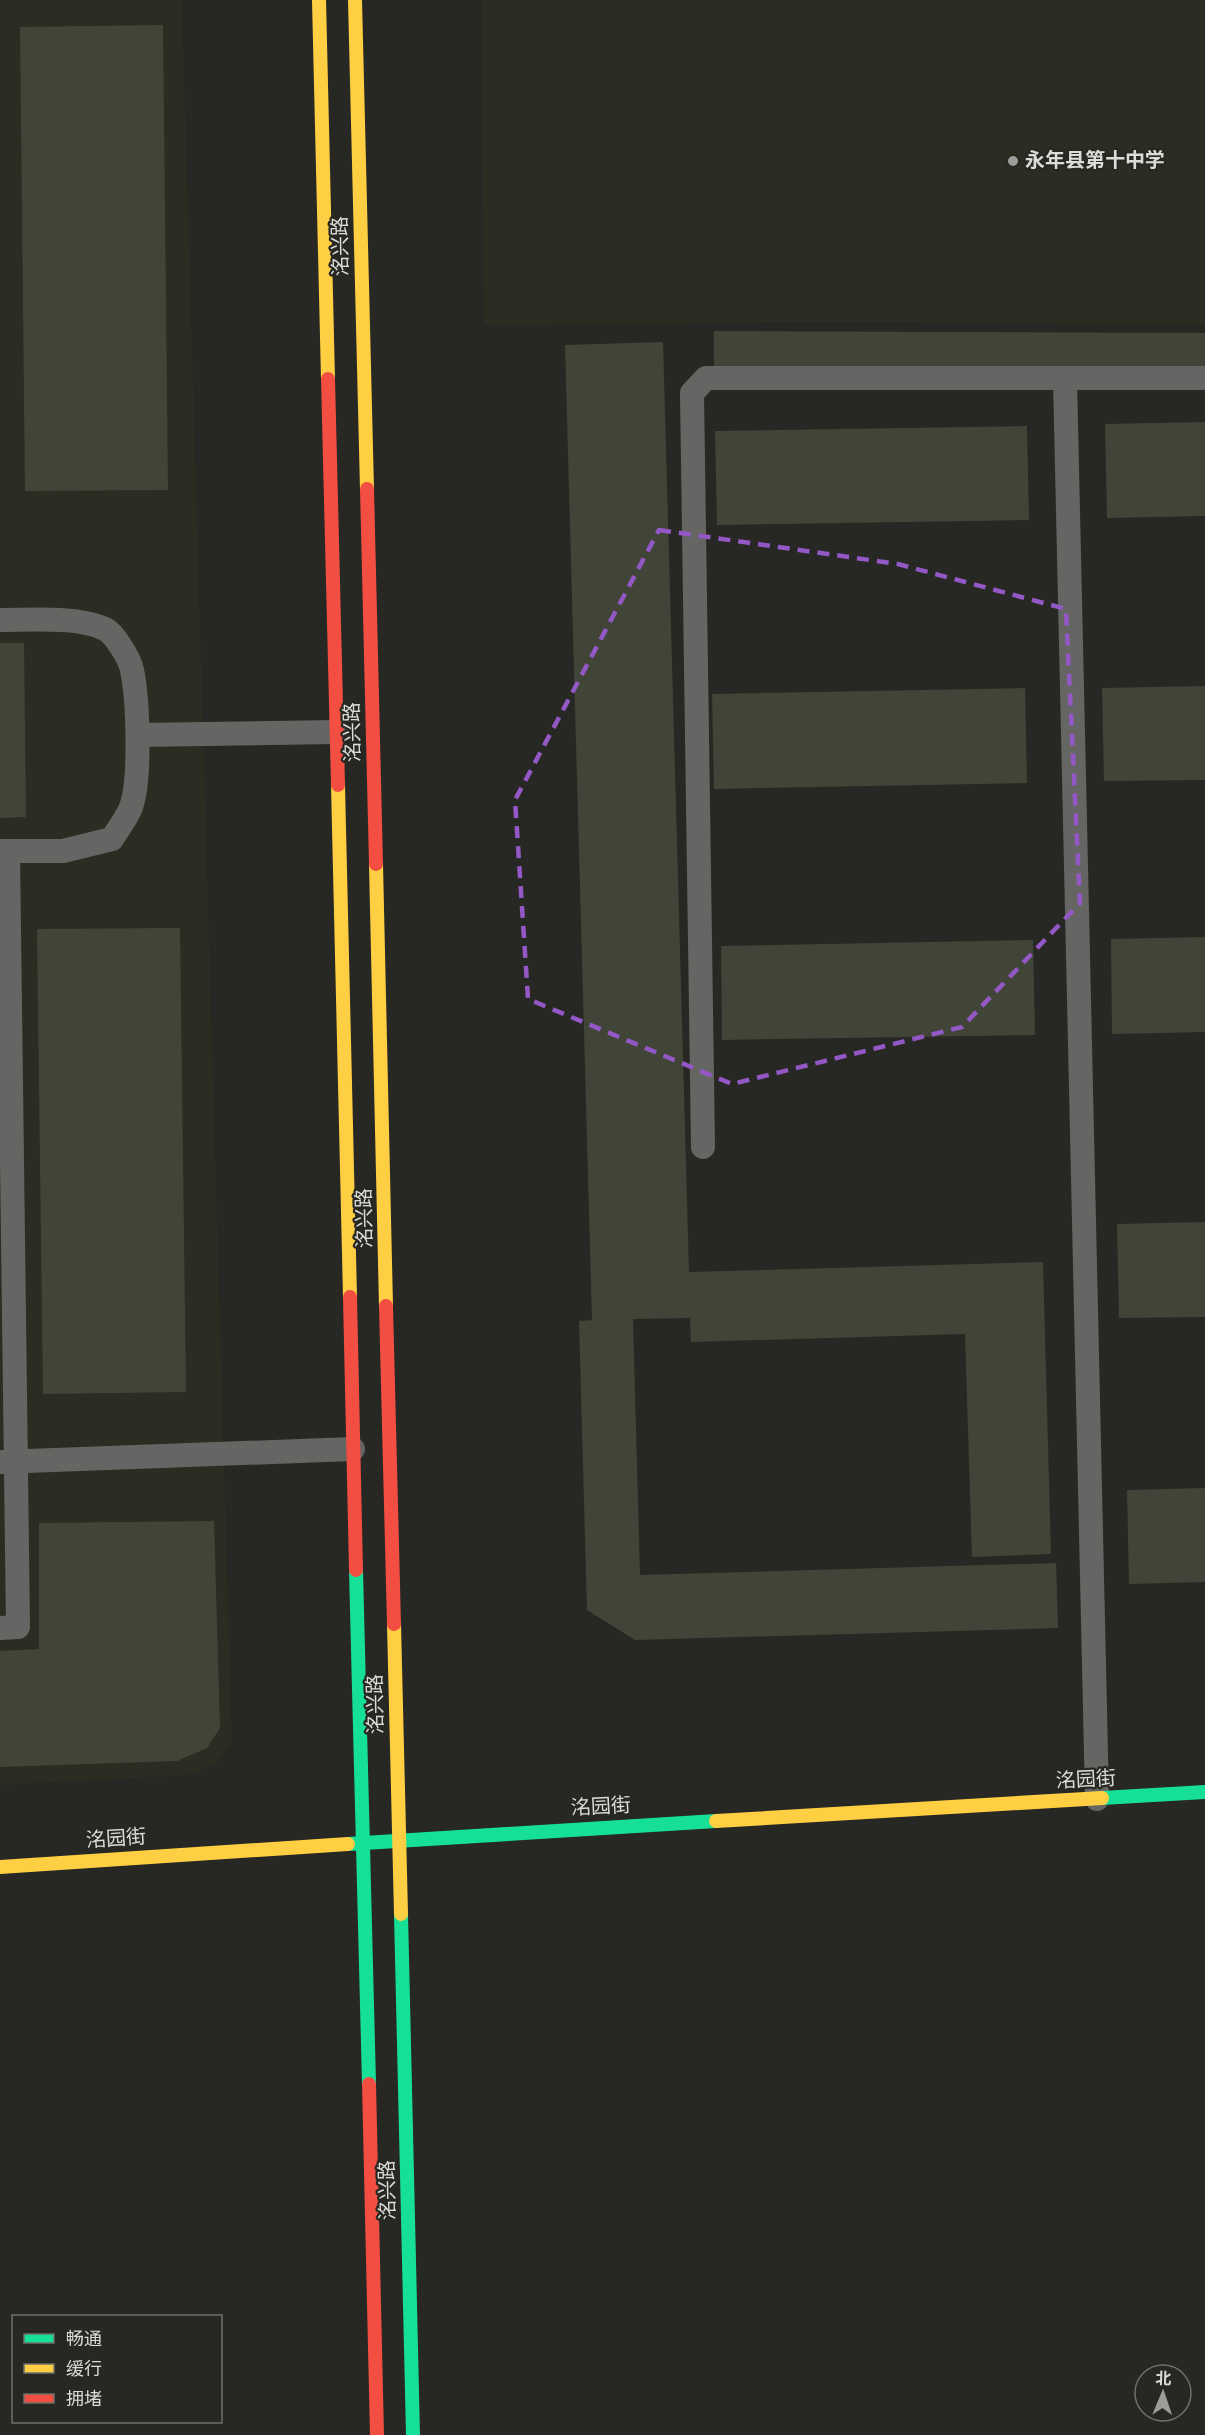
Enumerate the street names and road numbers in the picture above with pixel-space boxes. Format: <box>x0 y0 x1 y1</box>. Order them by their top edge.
street label: 洺兴路 <box>325 216 357 276</box>
street label: 洺兴路 <box>337 702 369 762</box>
street label: 洺兴路 <box>349 1188 381 1248</box>
street label: 洺兴路 <box>360 1674 392 1734</box>
street label: 洺园街 <box>1055 1763 1117 1797</box>
street label: 洺园街 <box>570 1790 632 1824</box>
street label: 洺园街 <box>85 1822 147 1856</box>
street label: 洺兴路 <box>372 2160 404 2220</box>

